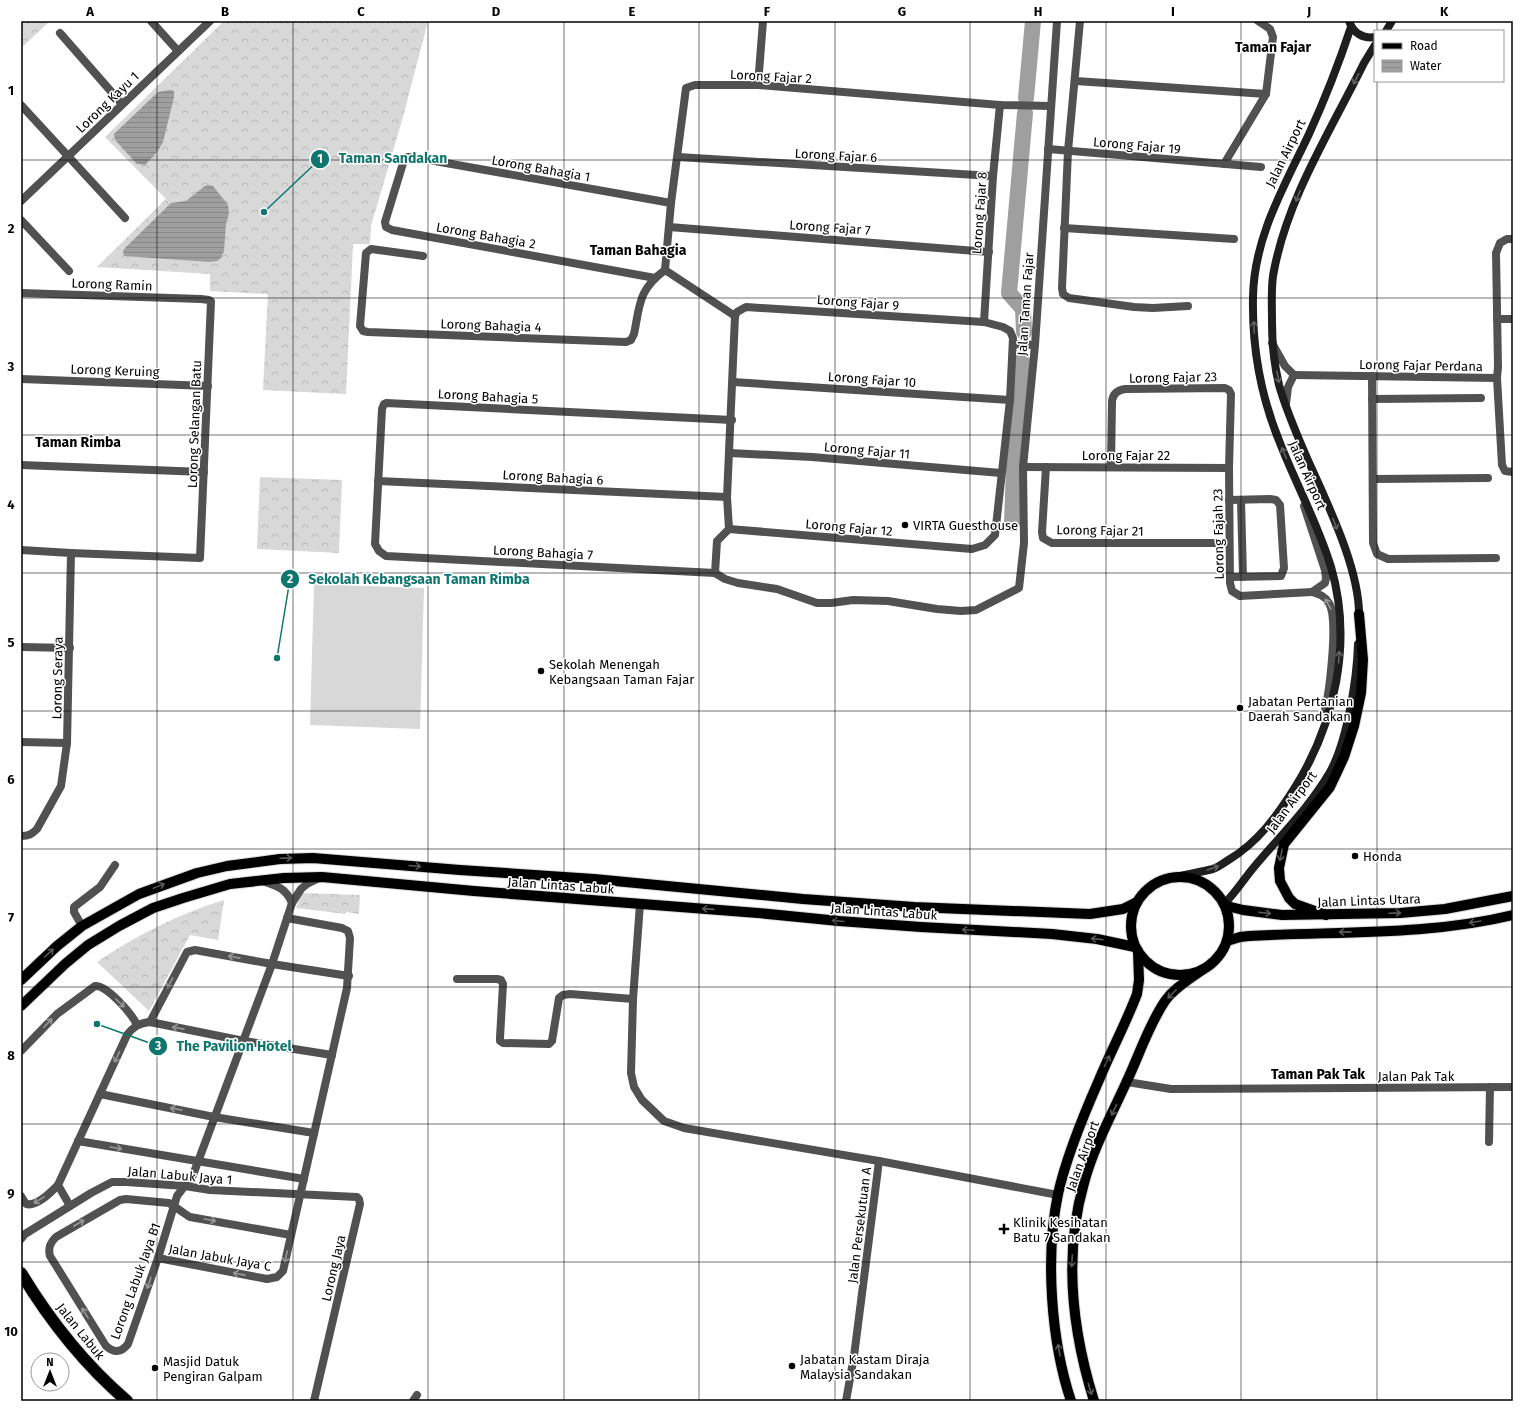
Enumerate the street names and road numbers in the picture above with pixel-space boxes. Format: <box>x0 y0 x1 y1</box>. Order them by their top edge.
street label: Lorong Fajar 2 <box>730 67 812 86</box>
street label: Lorong Kayu 1 <box>73 69 142 136</box>
street label: Jalan Airport <box>1262 116 1309 190</box>
street label: Lorong Fajar 19 <box>1092 134 1182 157</box>
street label: Lorong Fajar 6 <box>794 146 878 165</box>
street label: Lorong Bahagia 1 <box>490 152 591 185</box>
street label: Lorong Fajar 8 <box>969 171 990 255</box>
street label: Lorong Fajar 7 <box>789 217 871 238</box>
street label: Lorong Bahagia 2 <box>435 219 537 252</box>
street label: Jalan Taman Fajar <box>1014 252 1037 356</box>
street label: Lorong Ramin <box>71 276 153 293</box>
street label: Lorong Fajar 9 <box>816 292 900 313</box>
street label: Lorong Bahagia 4 <box>440 316 542 335</box>
street label: Lorong Fajar Perdana <box>1359 357 1483 374</box>
street label: Lorong Selangan Batu <box>185 360 204 488</box>
street label: Lorong Keruing <box>70 361 160 380</box>
street label: Lorong Fajar 10 <box>827 369 917 390</box>
street label: Lorong Fajar 23 <box>1129 369 1217 386</box>
street label: Lorong Bahagia 5 <box>437 386 539 407</box>
street label: Jalan Airport <box>1286 438 1330 512</box>
street label: Lorong Fajar 11 <box>823 439 911 462</box>
street label: Lorong Fajar 22 <box>1082 448 1170 463</box>
street label: Lorong Bahagia 6 <box>502 467 604 488</box>
street label: Lorong Fajah 23 <box>1210 488 1227 580</box>
street label: Lorong Fajar 12 <box>805 516 893 539</box>
street label: Lorong Fajar 21 <box>1056 522 1144 539</box>
street label: Lorong Bahagia 7 <box>493 542 594 563</box>
street label: Lorong Seraya <box>49 637 66 719</box>
street label: Jalan Airport <box>1263 768 1320 836</box>
street label: Jalan Lintas Labuk <box>507 874 615 897</box>
street label: Jalan Lintas Utara <box>1317 891 1421 910</box>
street label: Jalan Lintas Labuk <box>830 900 938 923</box>
street label: Jalan Pak Tak <box>1378 1069 1455 1084</box>
street label: Jalan Airport <box>1063 1119 1102 1193</box>
street label: Jalan Labuk Jaya 1 <box>127 1163 233 1188</box>
street label: Jalan Persekutuan A <box>845 1166 874 1284</box>
street label: Lorong Labuk Jaya B1 <box>107 1221 164 1342</box>
street label: Lorong Jaya <box>319 1233 348 1303</box>
street label: Jalan Jabuk Jaya C <box>167 1241 273 1274</box>
street label: Jalan Labuk <box>53 1300 108 1363</box>

